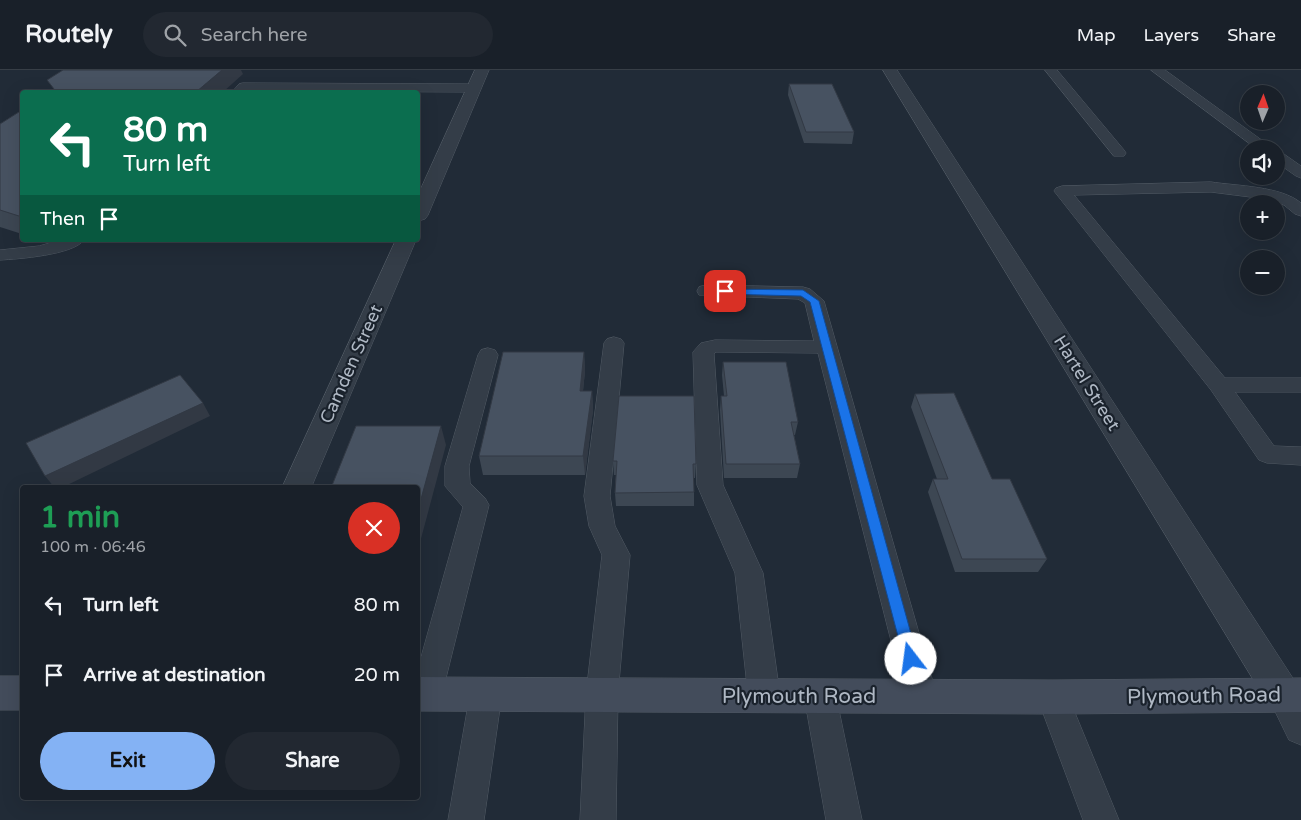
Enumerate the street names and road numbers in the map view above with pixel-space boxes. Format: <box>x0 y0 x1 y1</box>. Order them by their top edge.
street label: Camden Street <box>315 301 387 427</box>
street label: Hartel Street <box>1049 331 1125 435</box>
street label: Plymouth Road <box>1127 682 1281 710</box>
street label: Plymouth Road <box>722 684 876 709</box>

